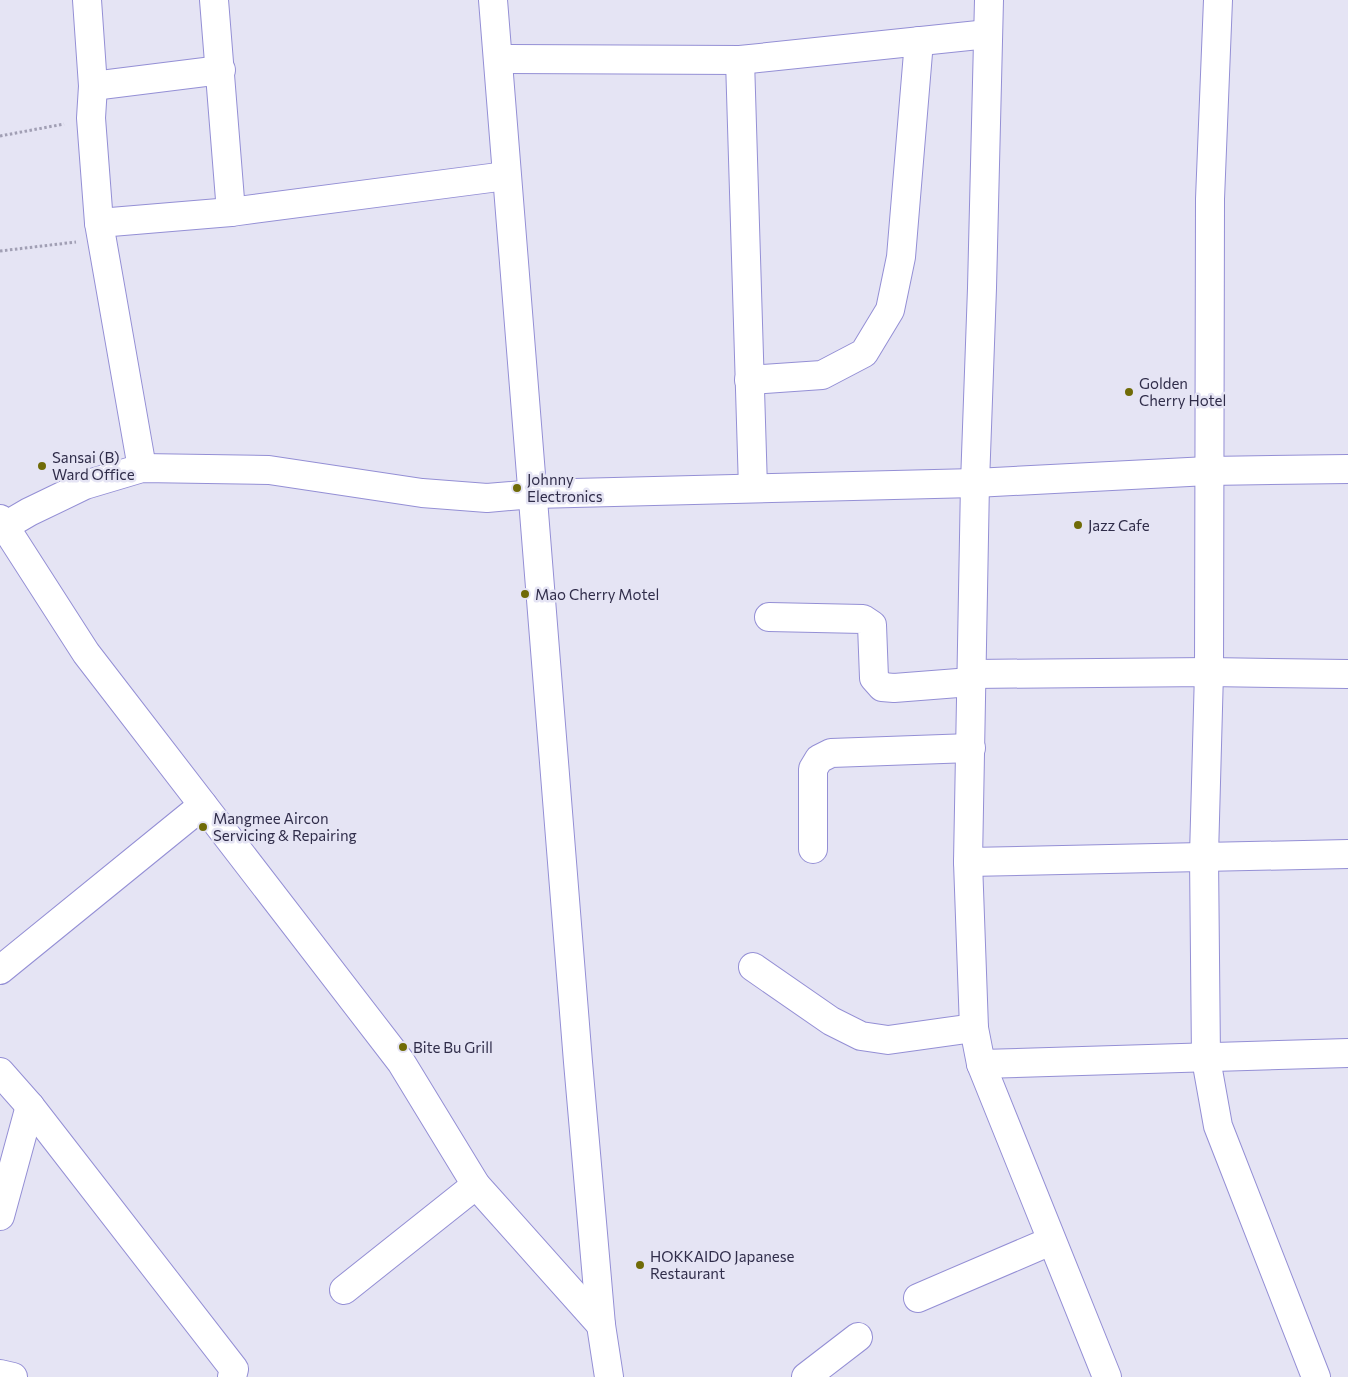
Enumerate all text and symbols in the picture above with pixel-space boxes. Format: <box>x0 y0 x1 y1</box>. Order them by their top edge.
place label: Golden Cherry Hotel <box>1139 374 1226 409</box>
marker: Golden Cherry Hotel <box>1123 386 1135 398</box>
place label: Sansai (B) Ward Office <box>52 448 135 483</box>
marker: Sansai (B) Ward Office <box>36 460 48 472</box>
place label: Johnny Electronics <box>527 470 603 505</box>
marker: Johnny Electronics <box>511 482 523 494</box>
place label: Jazz Cafe <box>1088 516 1150 534</box>
marker: Jazz Cafe <box>1072 519 1084 531</box>
place label: Mao Cherry Motel <box>535 585 659 603</box>
marker: Mao Cherry Motel <box>519 588 531 600</box>
place label: Mangmee Aircon Servicing & Repairing <box>213 809 357 844</box>
marker: Mangmee Aircon Servicing & Repairing <box>197 821 209 833</box>
place label: Bite Bu Grill <box>413 1038 493 1056</box>
marker: Bite Bu Grill <box>397 1041 409 1053</box>
place label: HOKKAIDO Japanese Restaurant <box>650 1247 795 1282</box>
marker: HOKKAIDO Japanese Restaurant <box>634 1259 646 1271</box>

